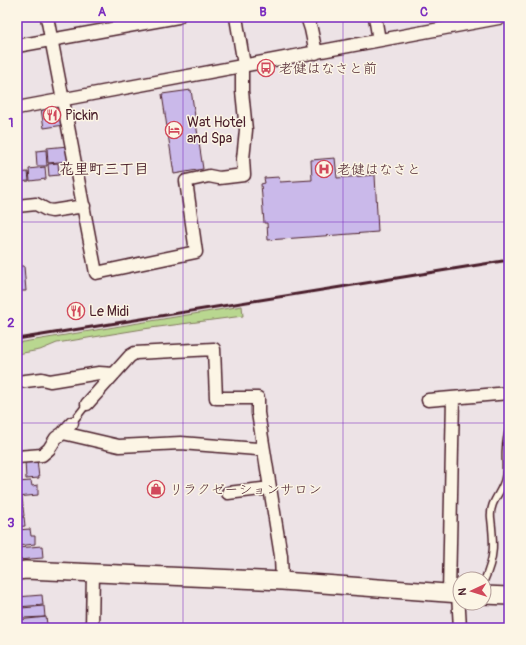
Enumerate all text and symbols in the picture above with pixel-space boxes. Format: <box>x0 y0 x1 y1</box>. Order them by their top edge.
text: A <box>98 4 107 20</box>
text: B <box>259 4 267 20</box>
text: C <box>420 4 428 20</box>
bus stop icon: 老健はなさと前 <box>256 58 276 78</box>
place label: 老健はなさと前 <box>279 60 377 77</box>
restaurant icon: Pickin <box>42 105 62 125</box>
place label: Pickin <box>65 107 99 124</box>
place label: Wat Hotel and Spa <box>187 114 246 147</box>
text: 1 <box>8 115 14 131</box>
hotel icon: Wat Hotel and Spa <box>164 120 184 140</box>
hospital icon: 老健はなさと <box>314 159 334 179</box>
district label: 花里町三丁目 <box>59 160 149 179</box>
place label: 老健はなさと <box>337 161 421 178</box>
restaurant icon: Le Midi <box>66 301 86 321</box>
place label: Le Midi <box>89 303 129 320</box>
text: 2 <box>7 315 15 331</box>
shop icon: リラクゼーションサロン <box>146 479 166 499</box>
place label: リラクゼーションサロン <box>169 481 322 498</box>
text: 3 <box>7 515 15 531</box>
north arrow <box>452 571 492 611</box>
text: N <box>456 587 469 596</box>

